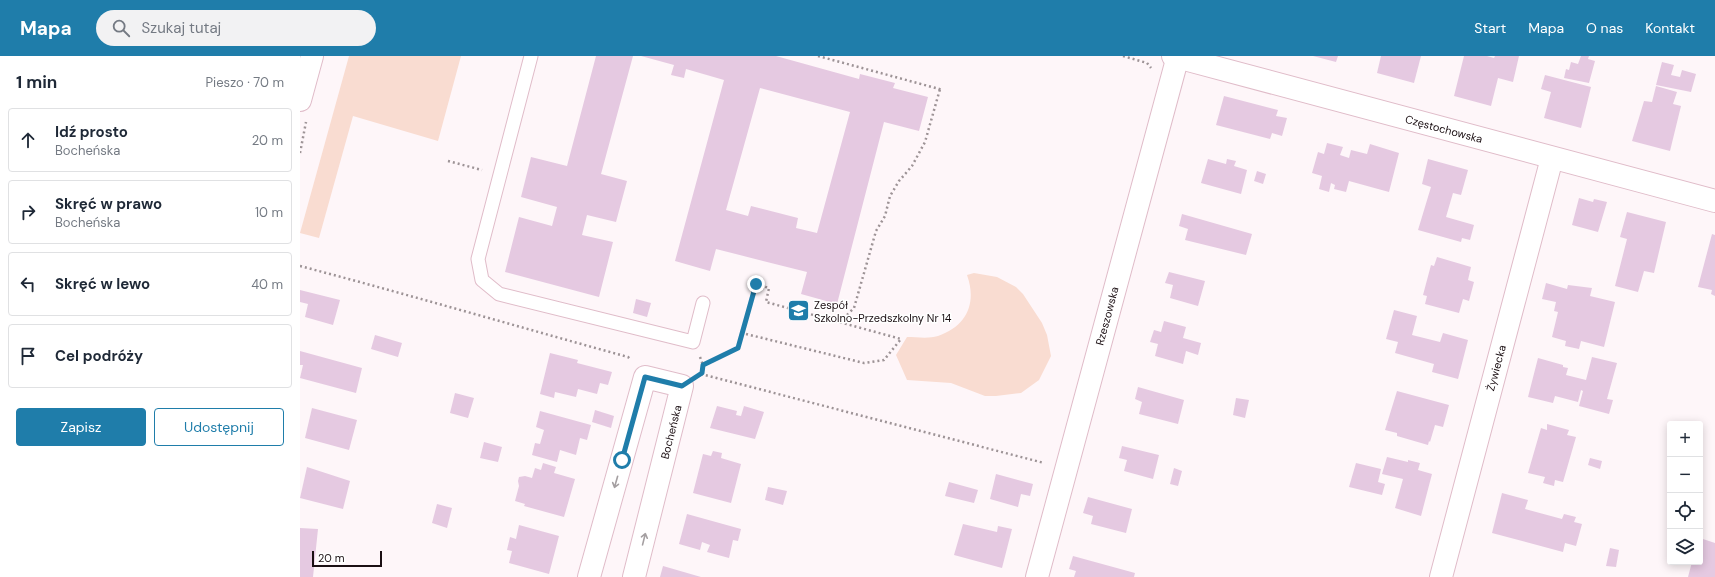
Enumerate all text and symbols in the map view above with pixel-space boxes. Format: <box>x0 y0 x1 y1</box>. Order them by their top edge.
search box <box>96 10 376 46</box>
text: Mapa <box>20 16 72 41</box>
icon: search <box>110 17 132 39</box>
text: Szukaj tutaj <box>142 18 221 38</box>
text: Start <box>1474 19 1506 37</box>
text: Mapa <box>1528 19 1564 37</box>
text: O nas <box>1586 19 1623 37</box>
text: Kontakt <box>1645 19 1695 37</box>
text: 1 min <box>16 71 57 93</box>
text: Pieszo · 70 m <box>206 74 284 91</box>
street label: Częstochowska <box>1404 112 1484 146</box>
text: Idź prosto <box>55 122 128 142</box>
icon: ahead <box>17 129 39 151</box>
text: 20 m <box>252 132 283 149</box>
text: Bocheńska <box>55 142 120 159</box>
text: Skręć w prawo <box>55 194 162 214</box>
icon: right <box>17 201 39 223</box>
text: 10 m <box>255 204 283 221</box>
text: Bocheńska <box>55 214 120 231</box>
icon: left <box>17 273 39 295</box>
text: Skręć w lewo <box>55 274 150 294</box>
route end <box>747 275 765 293</box>
text: 40 m <box>251 276 283 293</box>
street label: Rzeszowska <box>1092 285 1122 347</box>
school or university icon: Zespół Szkolno-Przedszkolny Nr 14 <box>785 298 811 324</box>
place label: Zespół Szkolno-Przedszkolny Nr 14 <box>814 298 952 325</box>
street label: Żywiecka <box>1483 343 1509 393</box>
icon: arrive <box>17 345 39 367</box>
text: Cel podróży <box>55 346 143 366</box>
street label: Bocheńska <box>658 403 684 461</box>
button: Zapisz <box>16 408 146 446</box>
button: Udostępnij <box>154 408 284 446</box>
map controls <box>1667 421 1703 565</box>
button: + <box>1667 421 1703 457</box>
route start <box>613 451 631 469</box>
button: − <box>1667 457 1703 493</box>
one-way arrow <box>611 475 619 488</box>
button: locate <box>1667 493 1703 529</box>
button: layers <box>1667 529 1703 565</box>
one-way arrow <box>641 533 648 546</box>
scale bar <box>312 549 382 568</box>
text: 20 m <box>318 551 344 565</box>

